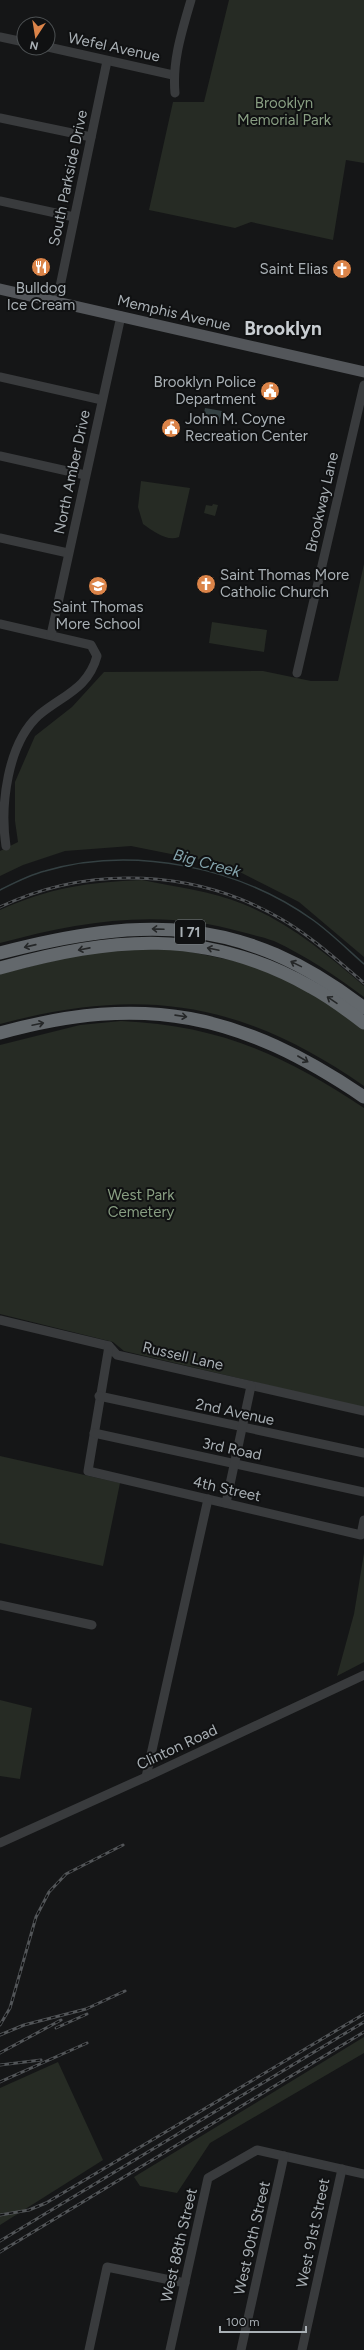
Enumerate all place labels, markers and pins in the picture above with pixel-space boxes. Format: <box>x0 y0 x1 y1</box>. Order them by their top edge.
restaurant icon: Bulldog Ice Cream <box>30 256 52 278</box>
church icon: Saint Elias <box>331 258 353 280</box>
place label: Saint Elias <box>260 260 328 278</box>
place label: Bulldog Ice Cream <box>7 279 75 314</box>
place label: Brooklyn Police Department <box>154 373 256 408</box>
public building icon: Brooklyn Police Department <box>259 380 281 402</box>
place label: John M. Coyne Recreation Center <box>185 410 308 445</box>
public building icon: John M. Coyne Recreation Center <box>160 417 182 439</box>
place label: Saint Thomas More Catholic Church <box>220 566 349 601</box>
church icon: Saint Thomas More Catholic Church <box>195 573 217 595</box>
school or university icon: Saint Thomas More School <box>87 575 109 597</box>
place label: Saint Thomas More School <box>53 598 143 633</box>

